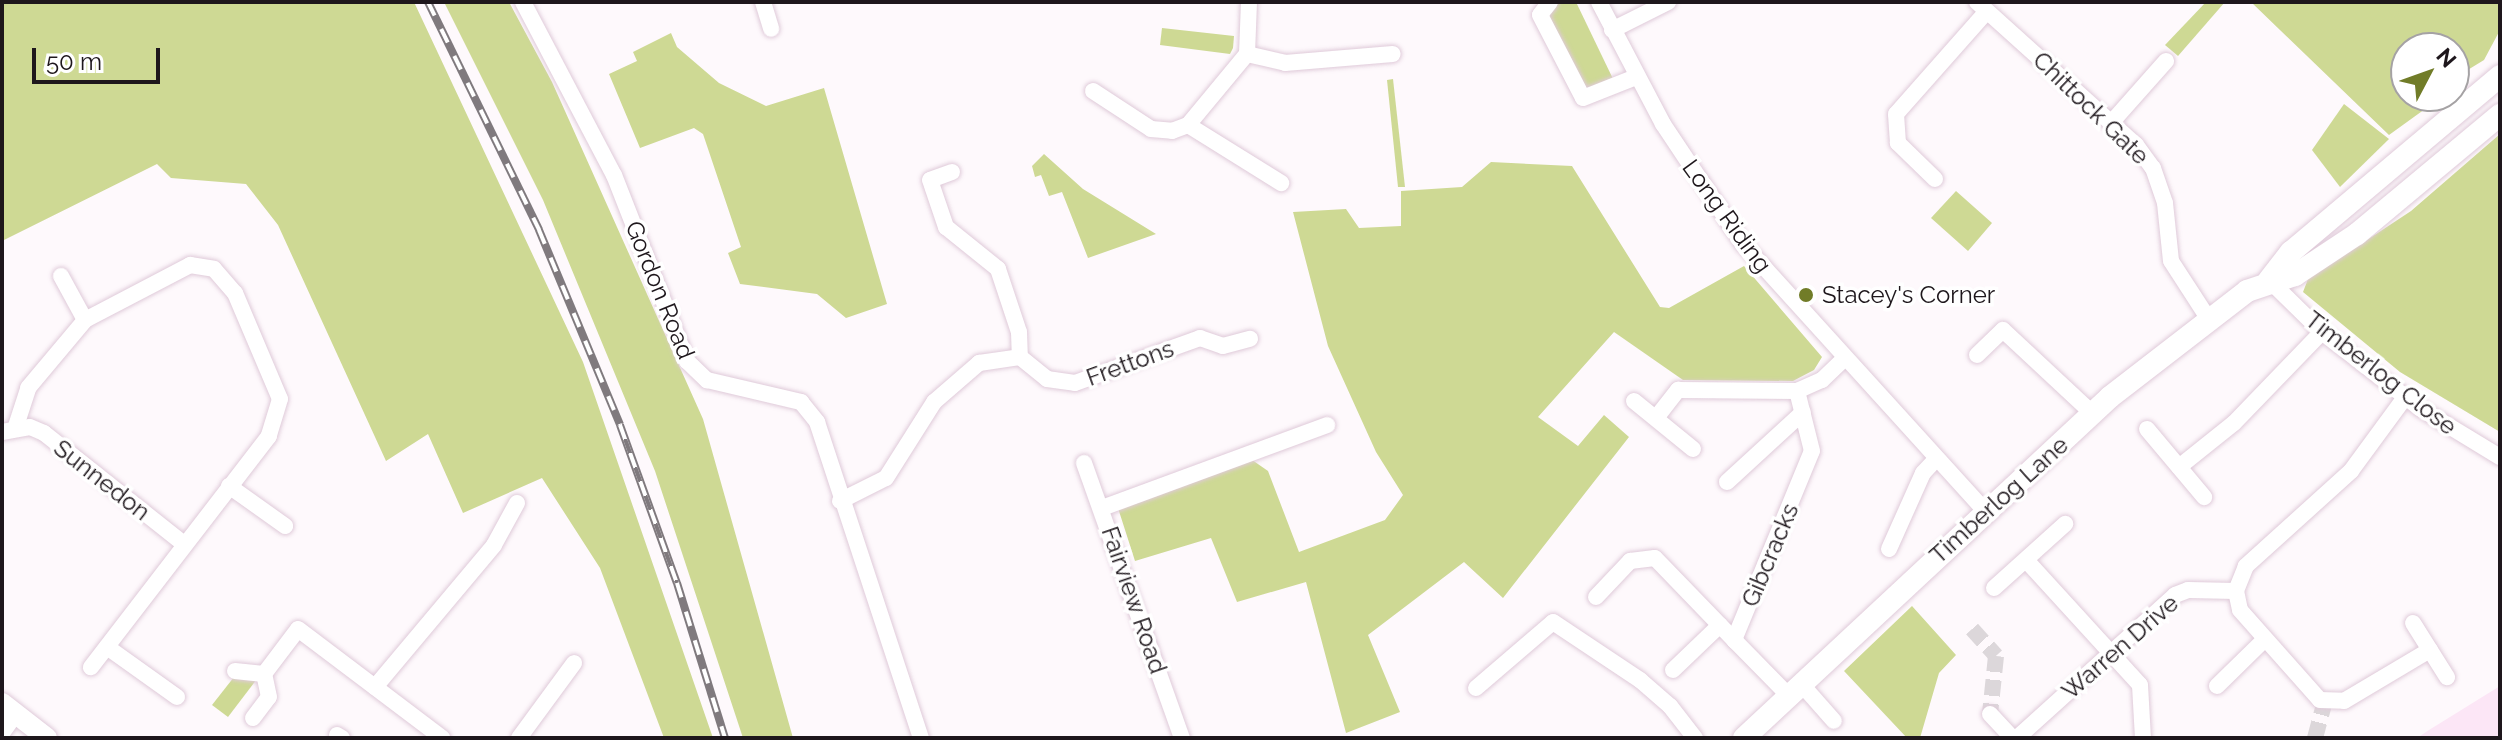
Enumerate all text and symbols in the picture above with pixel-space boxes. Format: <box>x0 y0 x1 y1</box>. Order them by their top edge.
scale bar <box>36 32 164 82</box>
north arrow <box>2390 32 2470 112</box>
text: N <box>2431 43 2462 72</box>
street label: Chittock Gate <box>2027 46 2155 170</box>
text: 50 m <box>46 47 102 76</box>
street label: Long Riding <box>1676 154 1778 278</box>
street label: Gordon Road <box>619 217 701 363</box>
place label: Stacey's Corner <box>1822 281 1995 309</box>
marker: Stacey's Corner <box>1797 286 1815 304</box>
street label: Timberlog Close <box>2300 305 2462 441</box>
street label: Frettons <box>1082 334 1178 392</box>
street label: Timberlog Lane <box>1924 430 2074 570</box>
street label: Sunnedon <box>48 434 156 526</box>
street label: Gibcracks <box>1735 499 1805 611</box>
street label: Fairview Road <box>1095 522 1173 678</box>
street label: Warren Drive <box>2056 589 2184 705</box>

